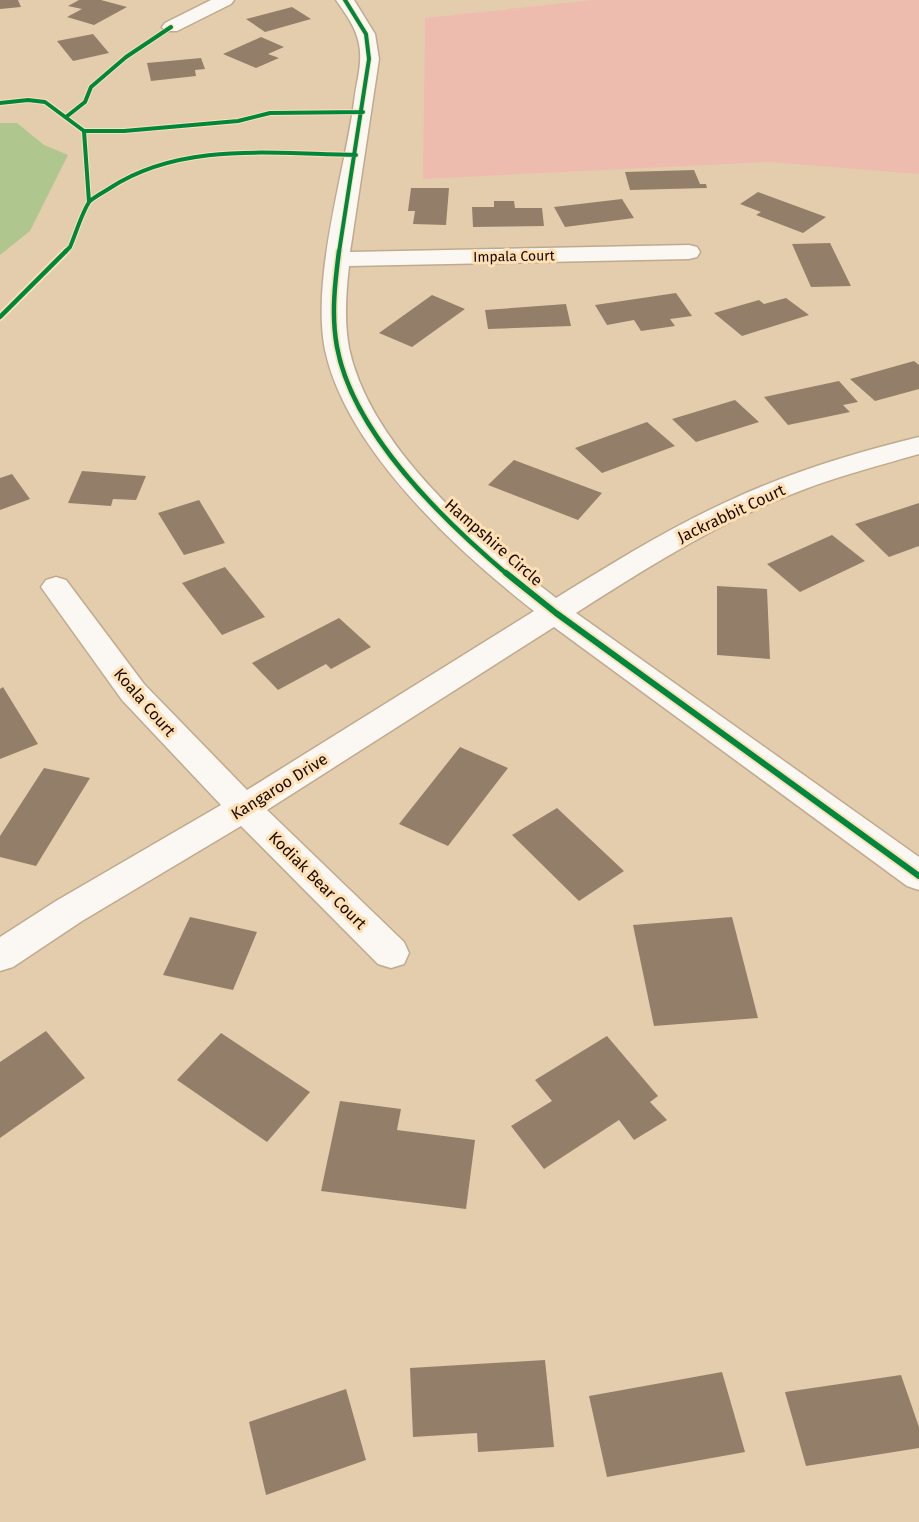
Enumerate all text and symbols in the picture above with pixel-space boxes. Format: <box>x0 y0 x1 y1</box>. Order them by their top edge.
street label: Impala Court <box>473 247 556 266</box>
street label: Jackrabbit Court <box>674 480 788 547</box>
street label: Hampshire Circle <box>441 495 546 590</box>
street label: Koala Court <box>110 664 179 740</box>
street label: Kangaroo Drive <box>227 749 331 824</box>
street label: Kodiak Bear Court <box>265 828 371 933</box>

